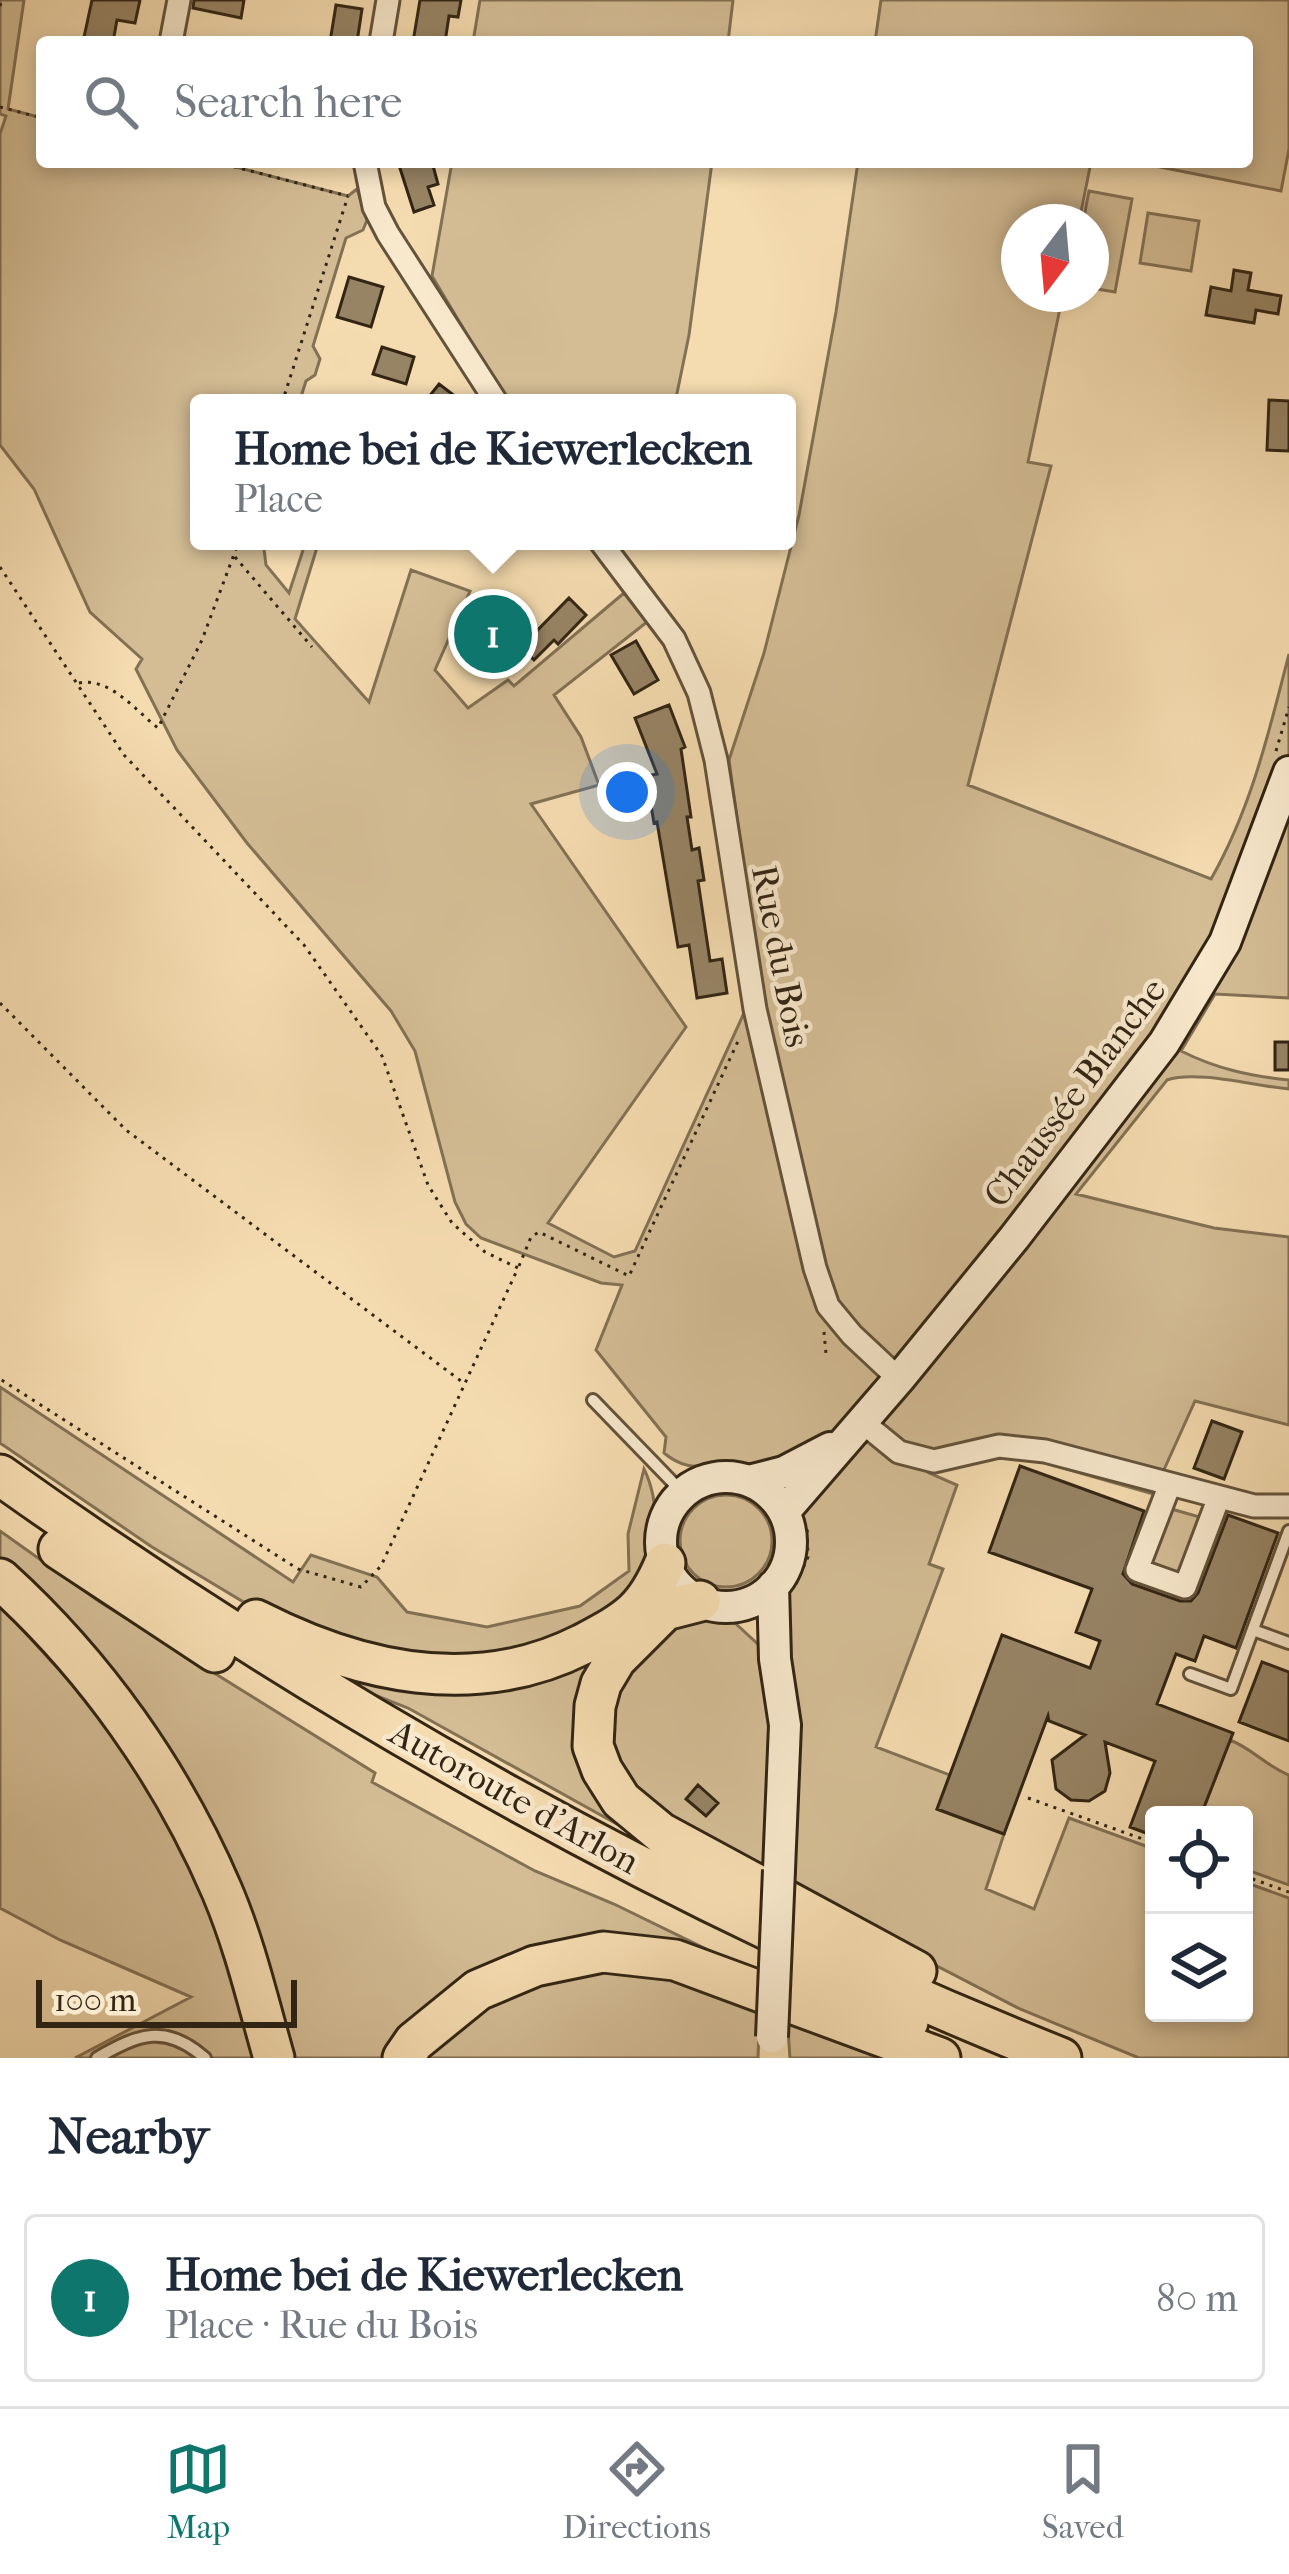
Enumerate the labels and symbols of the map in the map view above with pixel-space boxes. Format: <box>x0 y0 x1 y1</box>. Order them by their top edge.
north arrow <box>1001 204 1109 312</box>
pin: 1 <box>454 589 532 679</box>
your location <box>597 762 657 822</box>
street label: Rue du Bois <box>743 862 819 1051</box>
street label: Chaussée Blanche <box>975 970 1174 1215</box>
street label: Autoroute d'Arlon <box>381 1710 647 1883</box>
scale bar <box>36 1974 297 2027</box>

